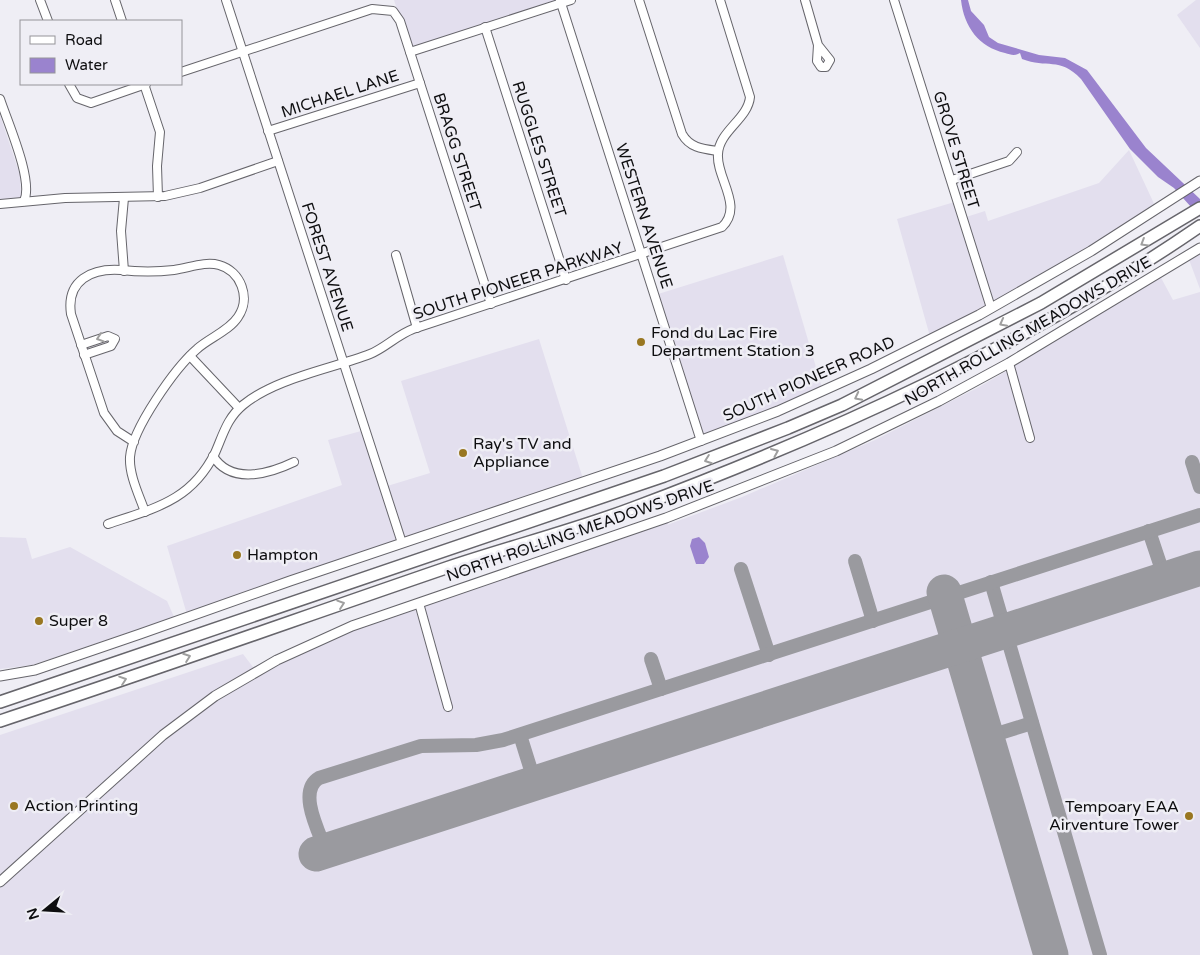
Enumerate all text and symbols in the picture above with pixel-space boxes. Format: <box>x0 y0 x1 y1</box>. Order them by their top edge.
legend <box>20 20 182 85</box>
text: Road <box>65 31 103 49</box>
text: Water <box>65 56 108 74</box>
street label: MICHAEL LANE <box>279 66 401 122</box>
street label: RUGGLES STREET <box>508 79 570 220</box>
street label: GROVE STREET <box>929 89 984 212</box>
street label: BRAGG STREET <box>428 90 486 214</box>
street label: WESTERN AVENUE <box>611 141 677 291</box>
street label: FOREST AVENUE <box>297 200 357 334</box>
one-way arrow <box>1140 236 1149 246</box>
street label: SOUTH PIONEER PARKWAY <box>411 238 625 324</box>
street label: NORTH ROLLING MEADOWS DRIVE <box>901 252 1155 410</box>
one-way arrow <box>999 317 1008 327</box>
place label: Fond du Lac Fire Department Station 3 <box>651 323 815 361</box>
street label: SOUTH PIONEER ROAD <box>720 332 898 426</box>
one-way arrow <box>96 333 104 343</box>
marker: Fond du Lac Fire Department Station 3 <box>635 336 647 348</box>
one-way arrow <box>854 391 863 401</box>
place label: Ray's TV and Appliance <box>473 434 572 472</box>
marker: Ray's TV and Appliance <box>457 447 469 459</box>
one-way arrow <box>770 448 779 458</box>
one-way arrow <box>704 454 713 464</box>
street label: NORTH ROLLING MEADOWS DRIVE <box>444 476 716 586</box>
place label: Hampton <box>247 545 318 565</box>
marker: Hampton <box>231 549 243 561</box>
one-way arrow <box>336 600 344 610</box>
place label: Super 8 <box>49 611 108 631</box>
marker: Super 8 <box>33 615 45 627</box>
one-way arrow <box>182 653 191 663</box>
one-way arrow <box>119 676 127 686</box>
place label: Action Printing <box>24 796 138 816</box>
place label: Tempoary EAA Airventure Tower <box>1049 797 1180 835</box>
marker: Action Printing <box>8 800 20 812</box>
marker: Tempoary EAA Airventure Tower <box>1183 810 1195 822</box>
north arrow <box>20 885 70 935</box>
text: N <box>23 906 43 922</box>

